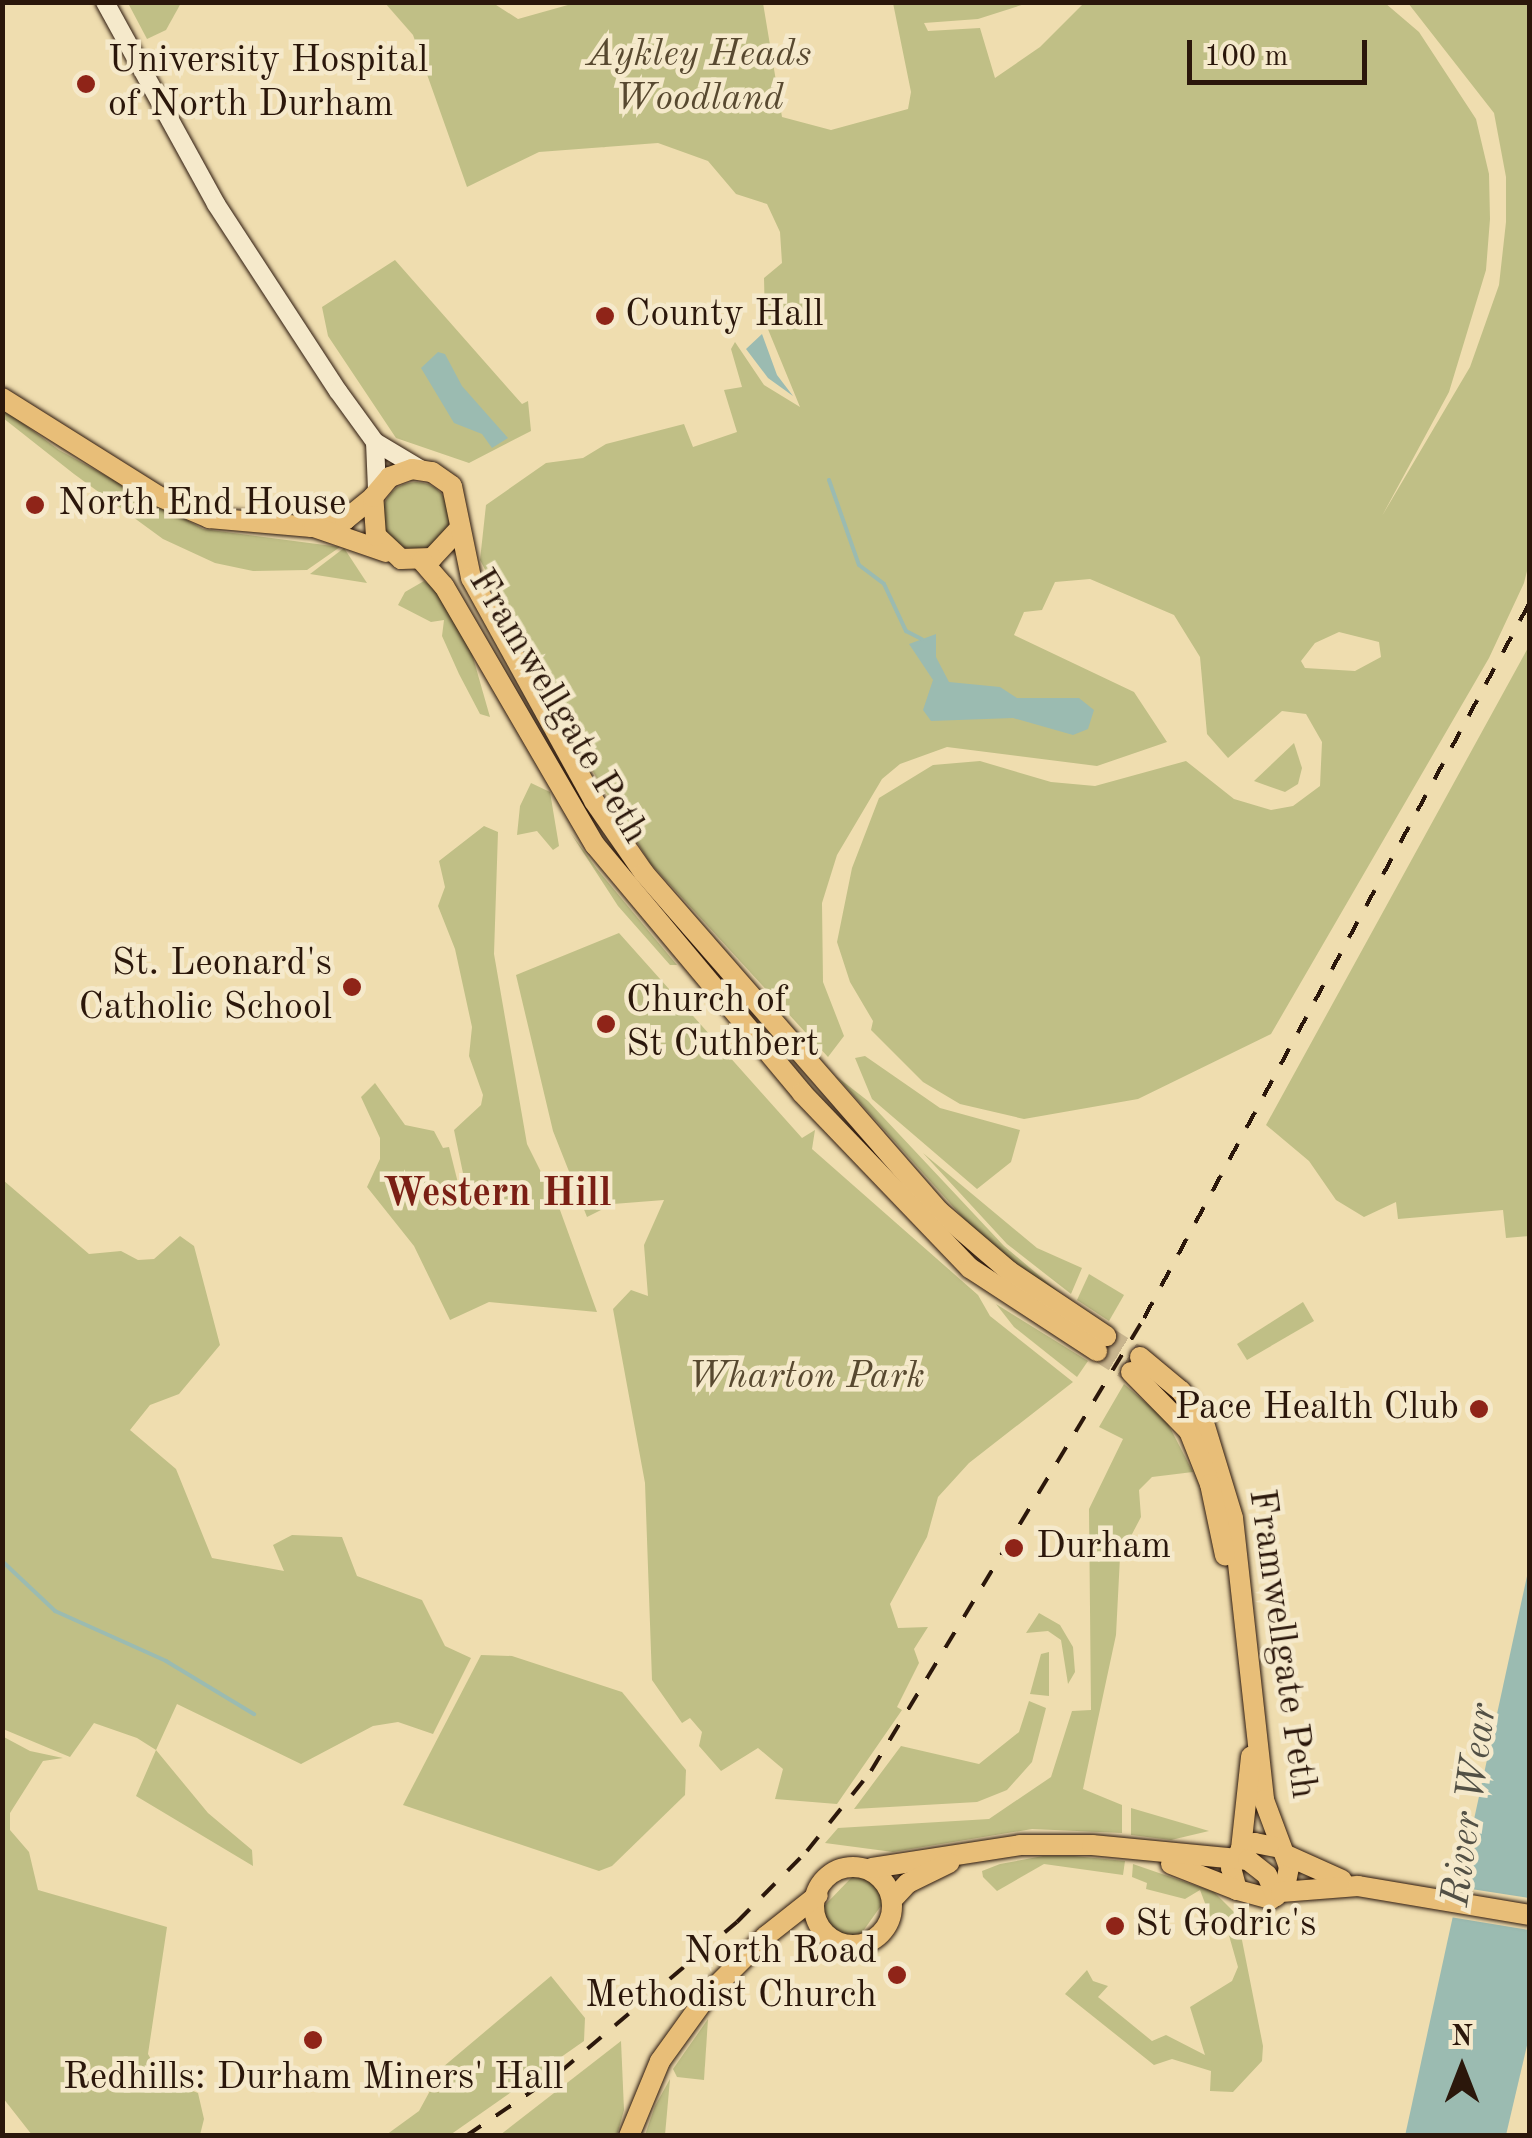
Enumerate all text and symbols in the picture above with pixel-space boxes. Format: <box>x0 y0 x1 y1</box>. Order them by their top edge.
scale bar <box>1192 20 1372 82</box>
park label: Aykley Heads Woodland <box>587 33 811 122</box>
place label: University Hospital of North Durham <box>108 39 428 128</box>
text: 100 m <box>1204 42 1288 72</box>
marker: University Hospital of North Durham <box>73 71 99 97</box>
place label: County Hall <box>625 293 823 339</box>
marker: County Hall <box>594 305 616 327</box>
place label: North End House <box>58 482 347 528</box>
marker: North End House <box>22 492 48 518</box>
street label: Framwellgate Peth <box>457 562 657 852</box>
place label: St. Leonard's Catholic School <box>78 942 332 1032</box>
marker: St. Leonard's Catholic School <box>341 976 363 998</box>
place label: Church of St Cuthbert <box>626 979 819 1068</box>
marker: Church of St Cuthbert <box>595 1013 617 1035</box>
district label: Western Hill <box>383 1171 611 1219</box>
park label: Wharton Park <box>687 1355 925 1401</box>
place label: Pace Health Club <box>1175 1386 1459 1432</box>
marker: Pace Health Club <box>1468 1398 1490 1420</box>
street label: Framwellgate Peth <box>1237 1486 1325 1802</box>
place label: Durham <box>1036 1525 1171 1571</box>
marker: Durham <box>1001 1535 1027 1561</box>
water label: River Wear <box>1433 1701 1509 1909</box>
place label: St Godric's <box>1135 1903 1317 1949</box>
marker: St Godric's <box>1104 1915 1126 1937</box>
place label: North Road Methodist Church <box>585 1930 877 2020</box>
marker: North Road Methodist Church <box>886 1964 908 1986</box>
north arrow <box>1412 2018 1512 2118</box>
text: N <box>1451 2024 1473 2052</box>
marker: Redhills: Durham Miners' Hall <box>302 2029 324 2051</box>
place label: Redhills: Durham Miners' Hall <box>63 2056 563 2102</box>

